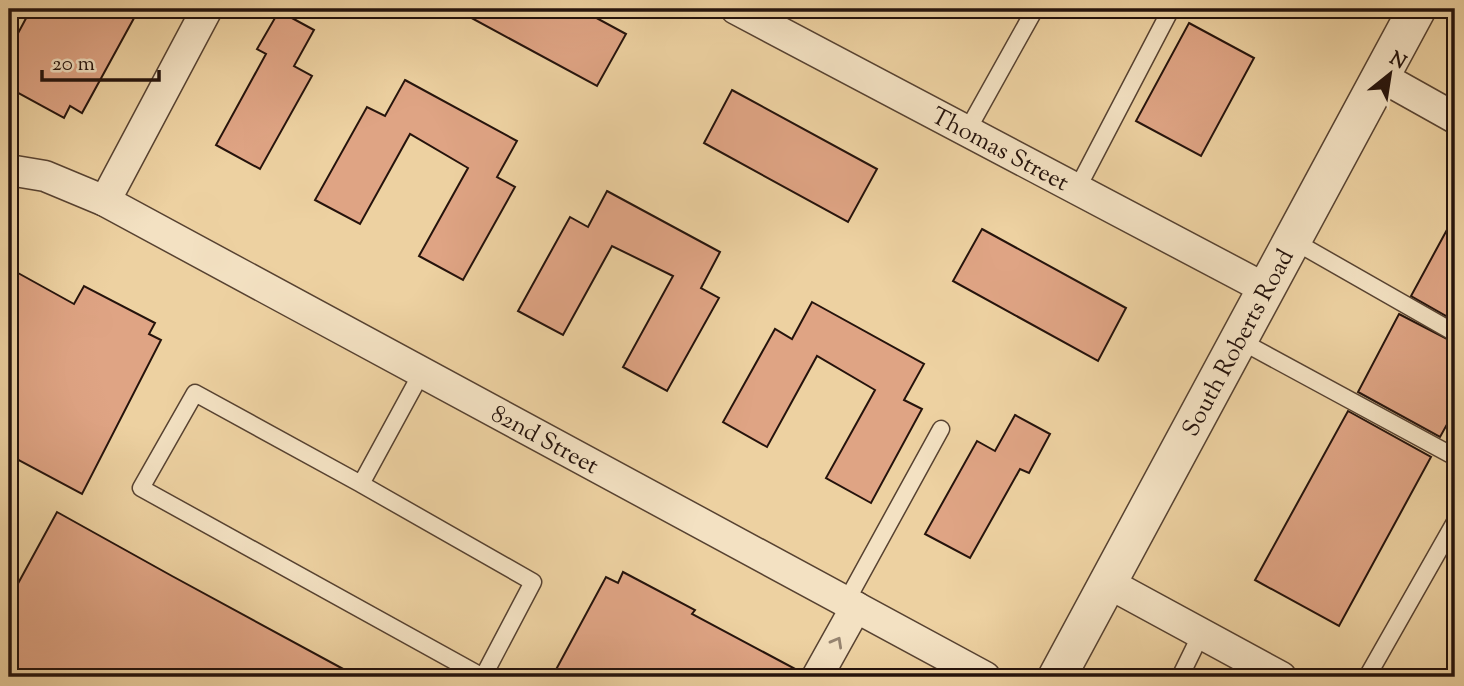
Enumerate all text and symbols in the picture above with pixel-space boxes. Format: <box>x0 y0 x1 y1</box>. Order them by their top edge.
scale bar <box>42 38 159 82</box>
north arrow <box>1356 38 1426 108</box>
text: N <box>1384 46 1411 77</box>
text: 20 m <box>52 50 95 80</box>
street label: Thomas Street <box>925 100 1074 201</box>
street label: South Roberts Road <box>1175 243 1304 443</box>
street label: 82nd Street <box>484 398 604 484</box>
one-way arrow <box>828 637 842 650</box>

